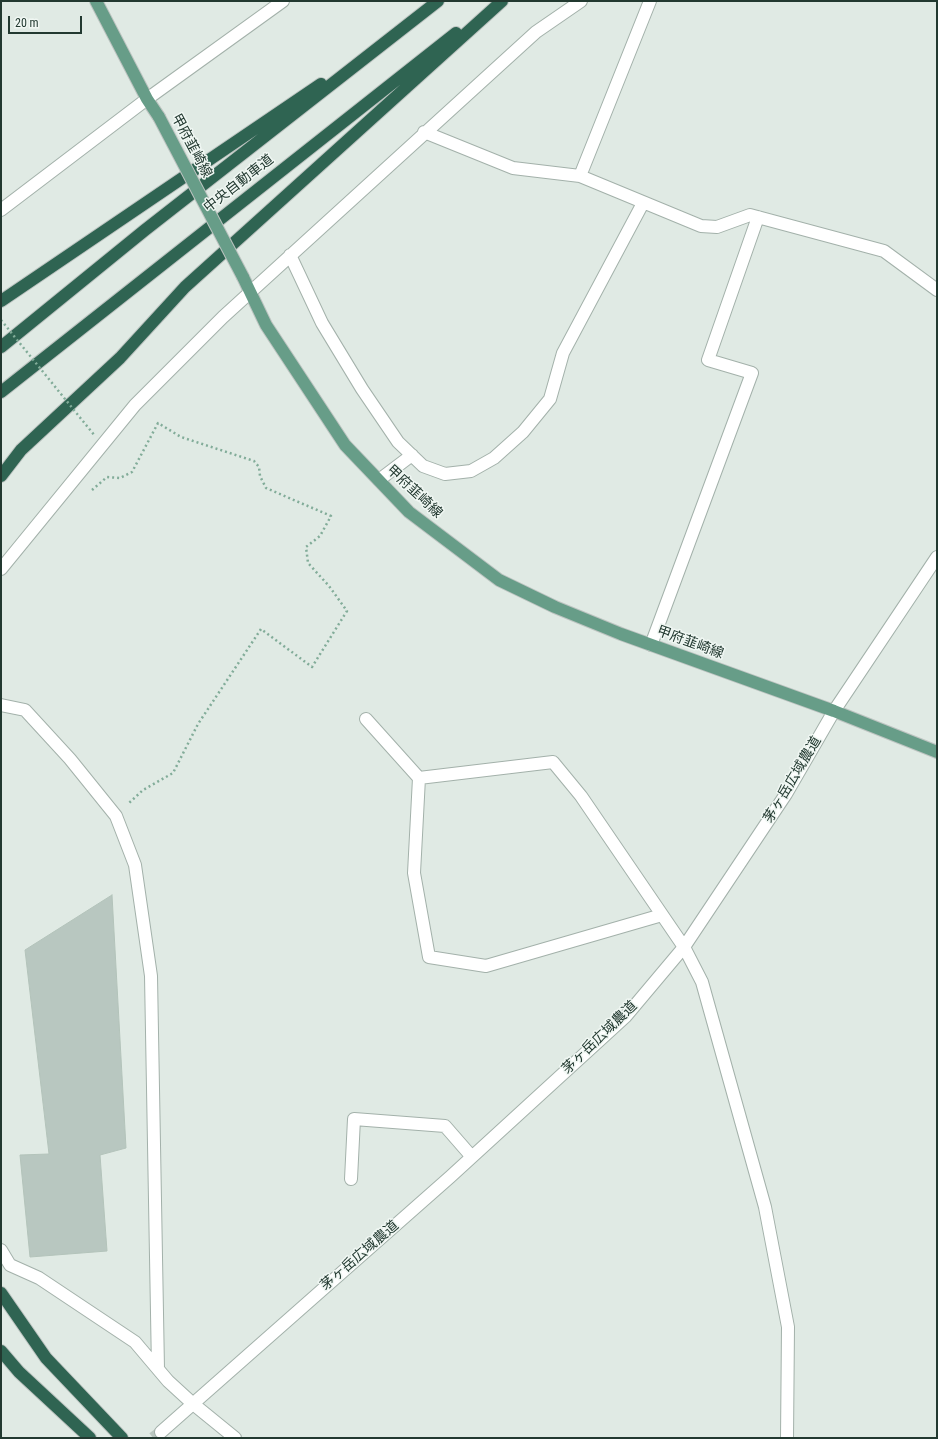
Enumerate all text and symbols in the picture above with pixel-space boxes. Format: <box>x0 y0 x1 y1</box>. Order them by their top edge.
scale bar <box>10 8 84 34</box>
text: 20 m <box>15 16 39 30</box>
street label: 甲府韮崎線 <box>167 111 215 181</box>
street label: 中央自動車道 <box>201 152 277 216</box>
street label: 甲府韮崎線 <box>383 462 445 522</box>
street label: 甲府韮崎線 <box>654 623 726 663</box>
street label: 茅ヶ岳広域農道 <box>761 734 825 826</box>
street label: 茅ヶ岳広域農道 <box>559 998 641 1078</box>
street label: 茅ヶ岳広域農道 <box>318 1218 402 1294</box>

